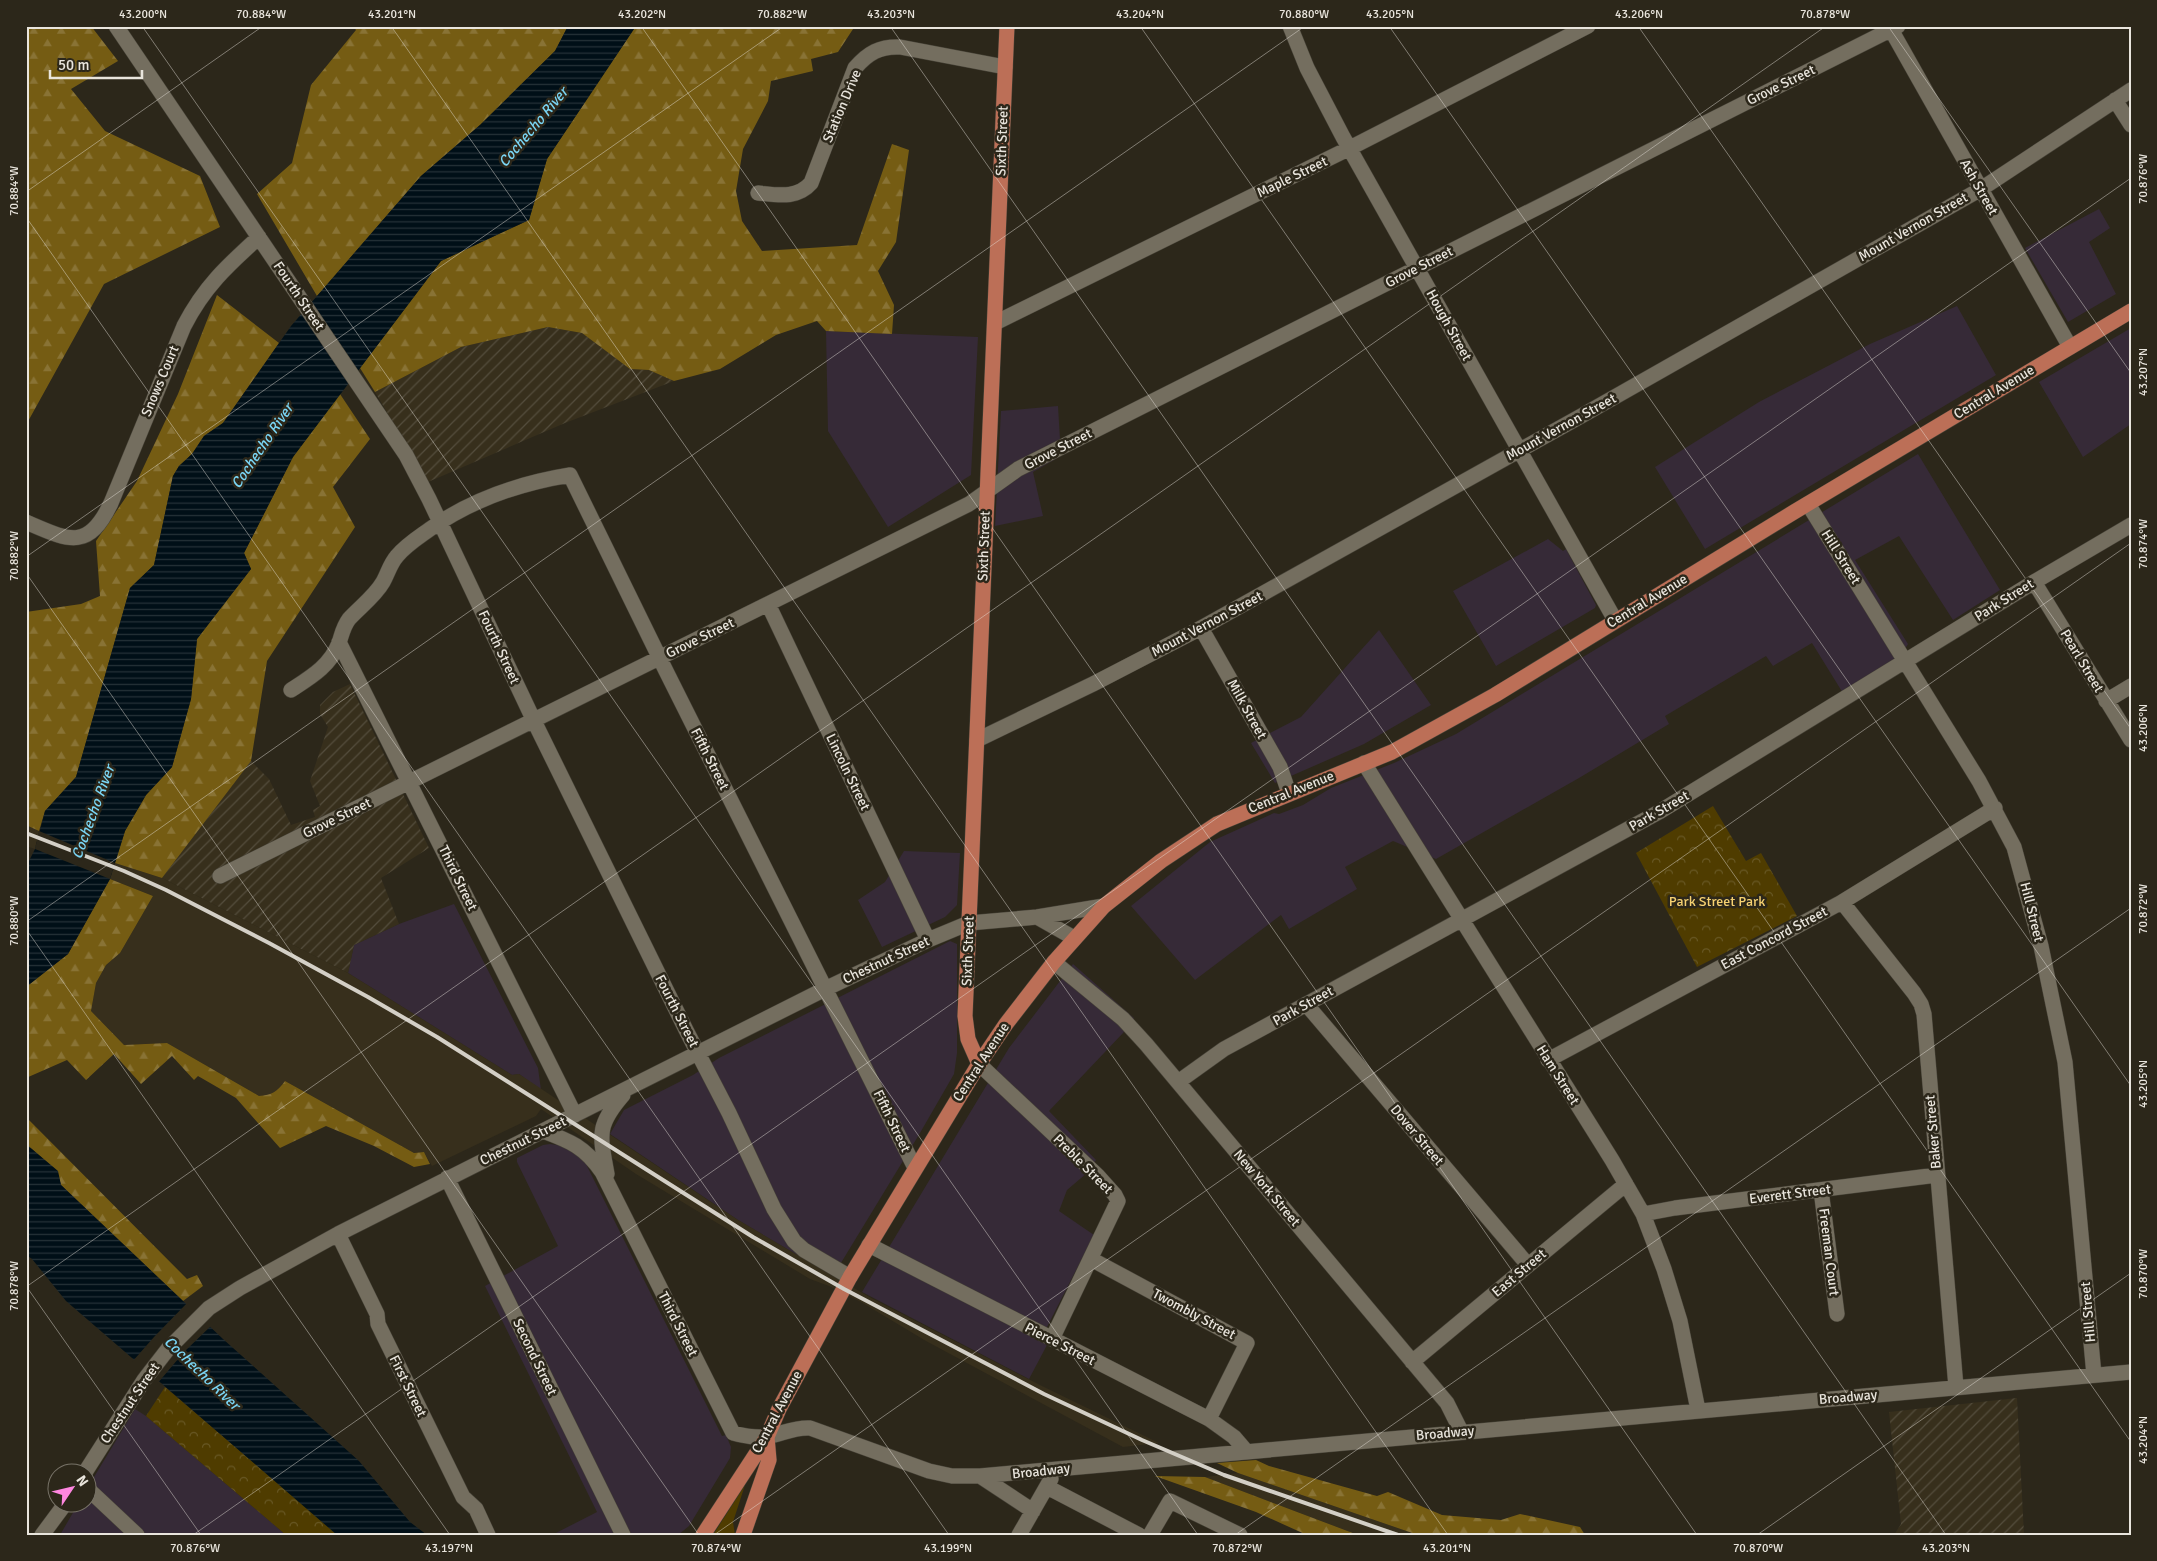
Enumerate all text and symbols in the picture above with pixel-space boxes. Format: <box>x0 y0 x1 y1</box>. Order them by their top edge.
text: 43.200°N <box>119 7 167 22</box>
text: 70.884°W <box>236 7 286 22</box>
text: 43.201°N <box>368 7 416 22</box>
text: 43.202°N <box>618 7 666 22</box>
text: 70.882°W <box>757 7 807 22</box>
text: 43.203°N <box>867 7 915 22</box>
text: 43.204°N <box>1116 7 1164 22</box>
text: 70.880°W <box>1279 7 1329 22</box>
text: 43.205°N <box>1366 7 1414 22</box>
text: 43.206°N <box>1615 7 1663 22</box>
text: 70.878°W <box>1800 7 1850 22</box>
scale bar <box>50 48 142 80</box>
text: 50 m <box>58 56 89 74</box>
street label: Grove Street <box>1744 61 1818 109</box>
street label: Station Drive <box>819 67 865 145</box>
water label: Cochecho River <box>494 82 573 170</box>
street label: Sixth Street <box>992 106 1012 176</box>
street label: Maple Street <box>1254 153 1330 201</box>
text: 70.876°W <box>2136 154 2151 204</box>
street label: Ash Street <box>1956 156 2002 218</box>
text: 70.884°W <box>7 166 22 216</box>
street label: Mount Vernon Street <box>1855 189 1971 265</box>
street label: Grove Street <box>1382 243 1456 291</box>
street label: Fourth Street <box>270 258 328 334</box>
street label: Hough Street <box>1422 286 1476 364</box>
street label: Snows Court <box>137 343 183 419</box>
text: 43.207°N <box>2136 348 2151 396</box>
street label: Central Avenue <box>1951 361 2037 423</box>
street label: Mount Vernon Street <box>1503 390 1619 464</box>
water label: Cochecho River <box>227 398 298 492</box>
street label: Grove Street <box>1021 425 1095 473</box>
street label: Sixth Street <box>974 511 994 581</box>
text: 70.874°W <box>2136 519 2151 569</box>
street label: Hill Street <box>1818 527 1864 587</box>
text: 70.882°W <box>7 531 22 581</box>
street label: Central Avenue <box>1604 570 1690 632</box>
street label: Park Street <box>1971 575 2037 625</box>
street label: Mount Vernon Street <box>1149 587 1266 660</box>
street label: Fourth Street <box>475 607 524 687</box>
street label: Grove Street <box>663 614 737 662</box>
street label: Pearl Street <box>2057 626 2107 696</box>
street label: Milk Street <box>1224 676 1270 742</box>
text: 43.206°N <box>2136 704 2151 752</box>
street label: Fifth Street <box>687 725 733 793</box>
street label: Lincoln Street <box>822 731 874 813</box>
water label: Cochecho River <box>68 760 119 861</box>
street label: Central Avenue <box>1246 767 1336 817</box>
street label: Park Street <box>1626 787 1692 835</box>
street label: Grove Street <box>300 794 374 842</box>
street label: Third Street <box>435 843 481 913</box>
street label: Hill Street <box>2016 880 2048 944</box>
text: 70.872°W <box>2136 884 2151 934</box>
park label: Park Street Park <box>1669 893 1765 910</box>
text: 70.880°W <box>7 896 22 946</box>
street label: East Concord Street <box>1718 903 1830 973</box>
street label: Sixth Street <box>958 916 978 986</box>
street label: Chestnut Street <box>840 932 932 988</box>
street label: Fourth Street <box>651 972 703 1050</box>
street label: Park Street <box>1270 982 1336 1030</box>
street label: Central Avenue <box>949 1019 1013 1105</box>
street label: Ham Street <box>1533 1042 1583 1108</box>
text: 43.205°N <box>2136 1060 2151 1108</box>
street label: Fifth Street <box>870 1087 914 1155</box>
street label: Baker Street <box>1921 1094 1945 1170</box>
street label: Dover Street <box>1387 1101 1447 1169</box>
street label: Chestnut Street <box>477 1113 569 1169</box>
street label: Preble Street <box>1050 1131 1116 1197</box>
street label: New York Street <box>1230 1146 1304 1230</box>
street label: Everett Street <box>1748 1181 1832 1207</box>
street label: Freeman Court <box>1815 1207 1843 1297</box>
street label: East Street <box>1488 1245 1550 1301</box>
text: 70.870°W <box>2136 1249 2151 1299</box>
text: 70.878°W <box>7 1261 22 1311</box>
street label: Hill Street <box>2077 1281 2099 1343</box>
street label: Twombly Street <box>1150 1285 1239 1343</box>
street label: Third Street <box>654 1289 702 1359</box>
street label: Second Street <box>509 1316 561 1398</box>
street label: Pierce Street <box>1022 1319 1098 1369</box>
water label: Cochecho River <box>160 1332 245 1415</box>
street label: First Street <box>386 1352 430 1420</box>
street label: Chestnut Street <box>97 1359 163 1447</box>
street label: Central Avenue <box>748 1368 806 1456</box>
street label: Broadway <box>1818 1386 1878 1408</box>
text: 43.204°N <box>2136 1416 2151 1464</box>
street label: Broadway <box>1415 1422 1475 1444</box>
street label: Broadway <box>1011 1459 1071 1483</box>
north arrow <box>48 1464 98 1514</box>
text: N <box>72 1472 92 1490</box>
text: 70.876°W <box>170 1541 220 1556</box>
text: 43.197°N <box>425 1541 473 1556</box>
text: 70.874°W <box>691 1541 741 1556</box>
text: 43.199°N <box>924 1541 972 1556</box>
text: 70.872°W <box>1212 1541 1262 1556</box>
text: 43.201°N <box>1423 1541 1471 1556</box>
text: 70.870°W <box>1733 1541 1783 1556</box>
text: 43.203°N <box>1922 1541 1970 1556</box>

